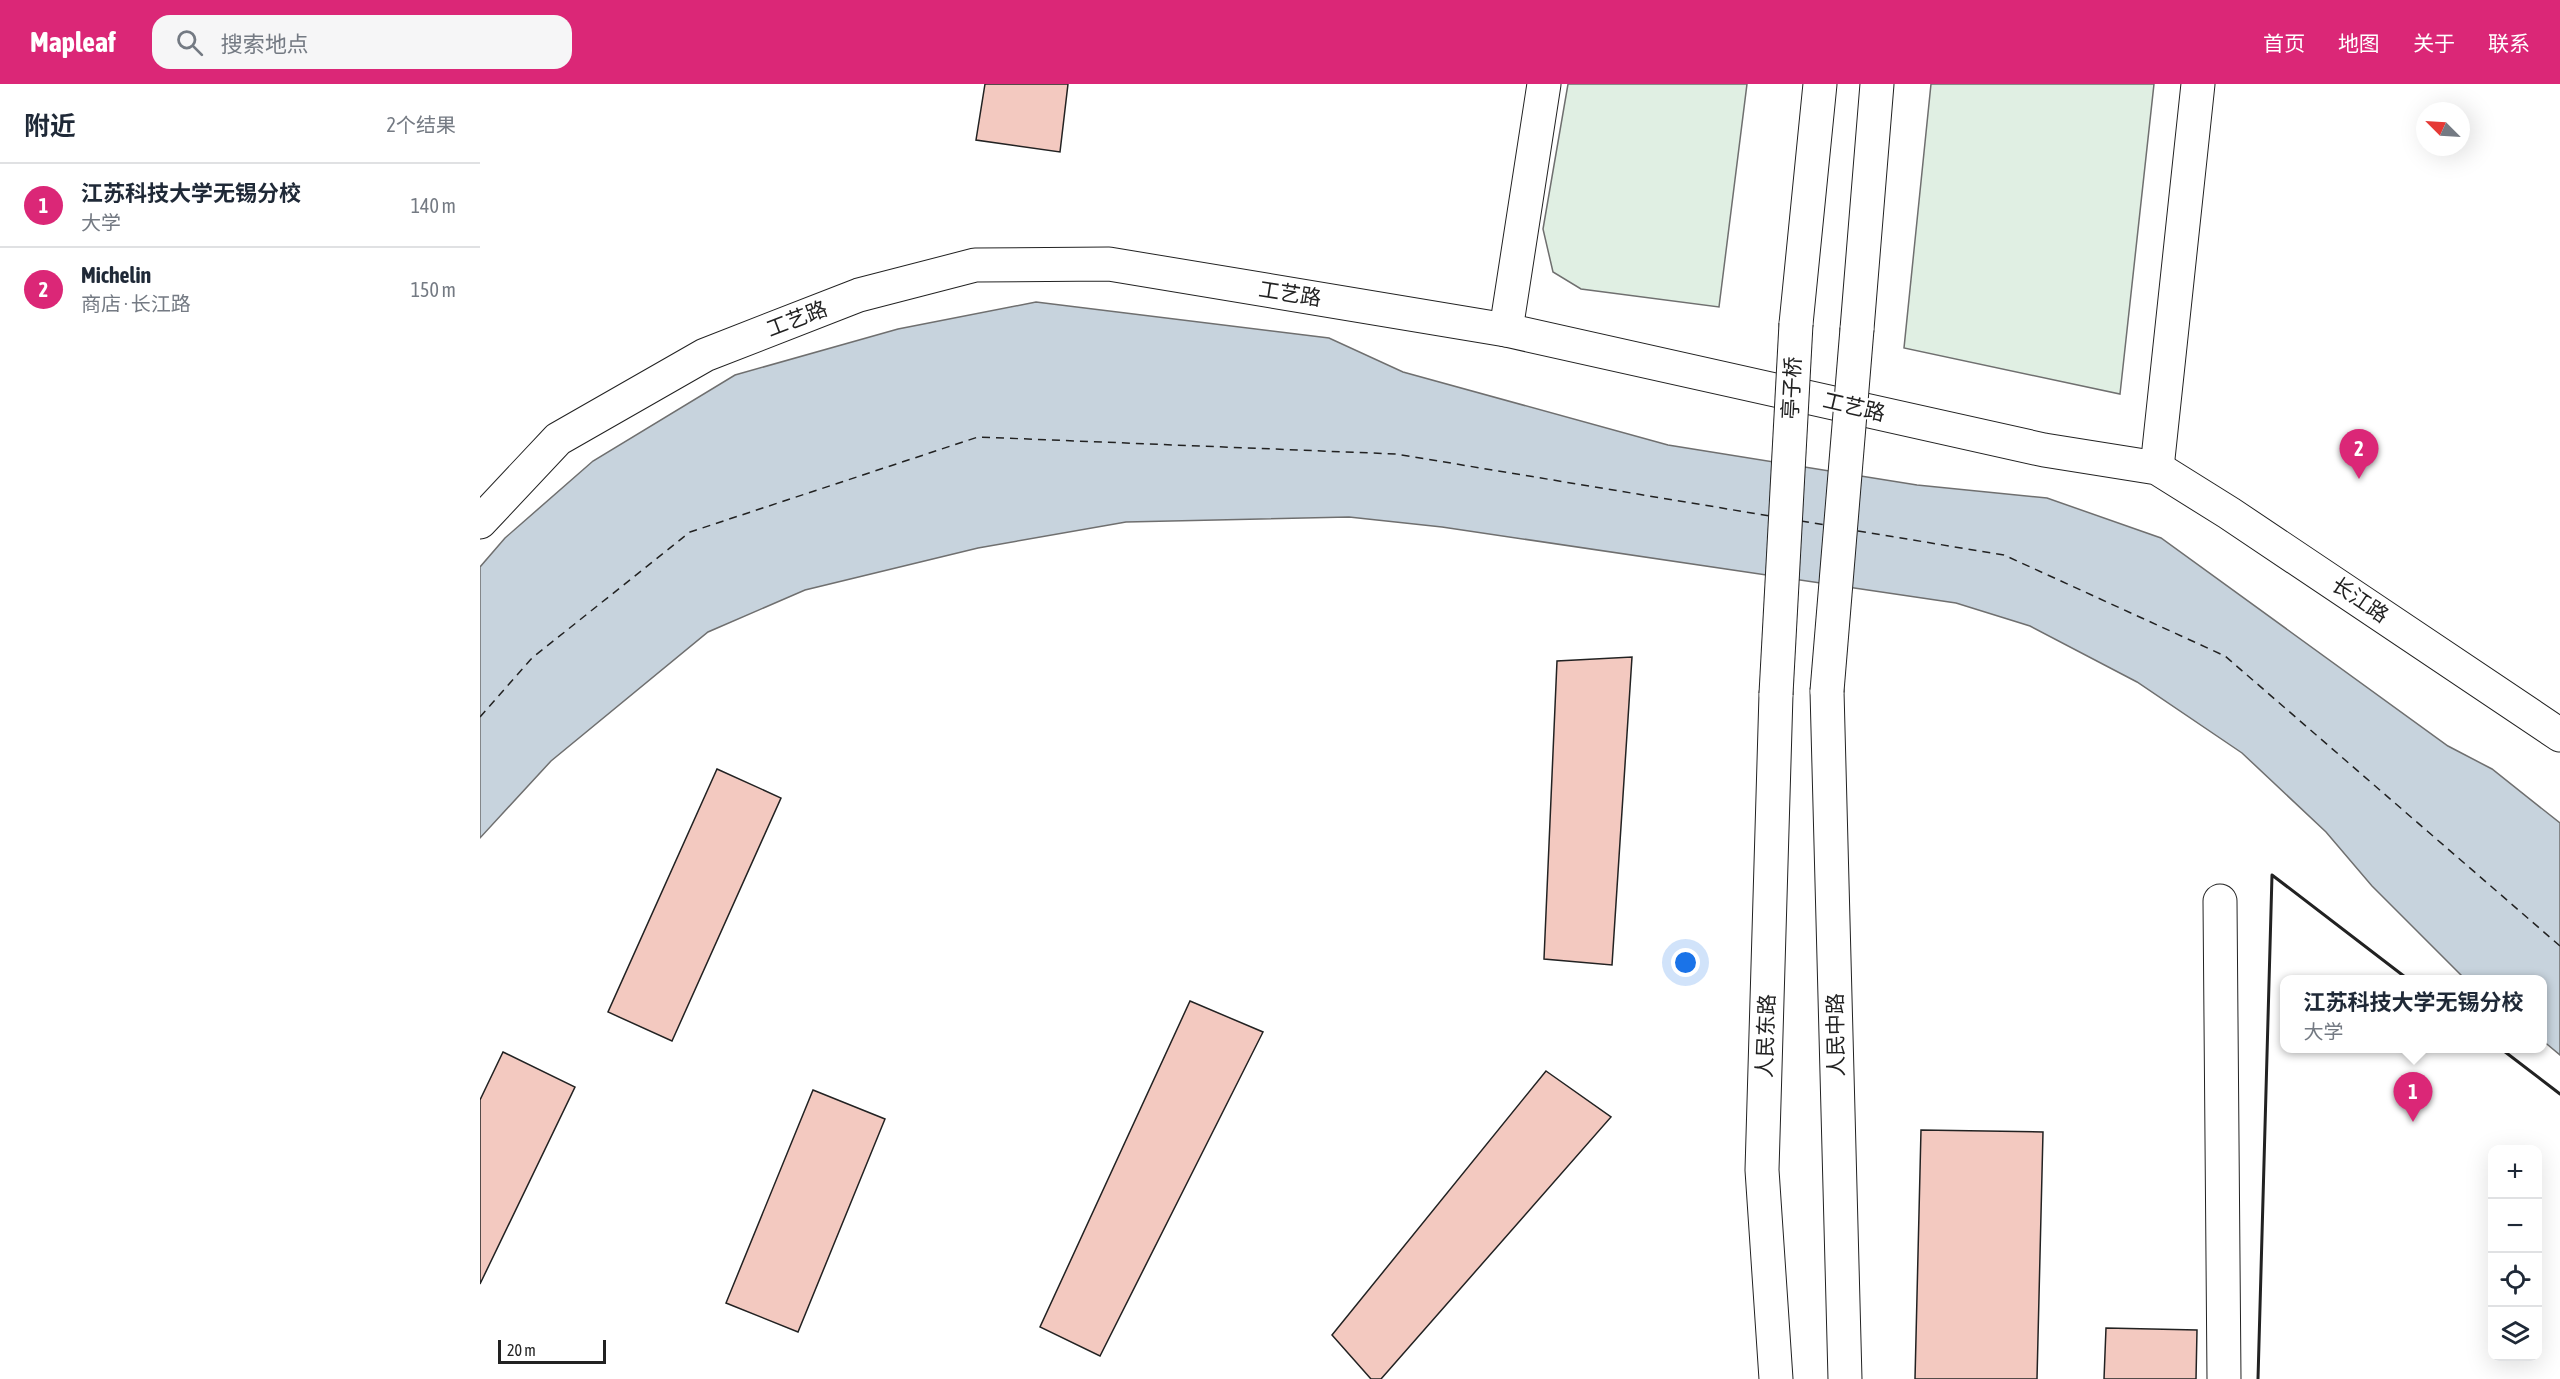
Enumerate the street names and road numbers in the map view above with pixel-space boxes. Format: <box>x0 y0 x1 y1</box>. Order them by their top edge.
street label: 工艺路 <box>1257 276 1323 310</box>
street label: 工艺路 <box>763 296 830 341</box>
street label: 亭子桥 <box>1777 356 1805 420</box>
street label: 工艺路 <box>1821 387 1888 425</box>
street label: 长江路 <box>2328 572 2393 627</box>
street label: 人民中路 <box>1822 993 1848 1077</box>
street label: 人民东路 <box>1752 994 1778 1078</box>

